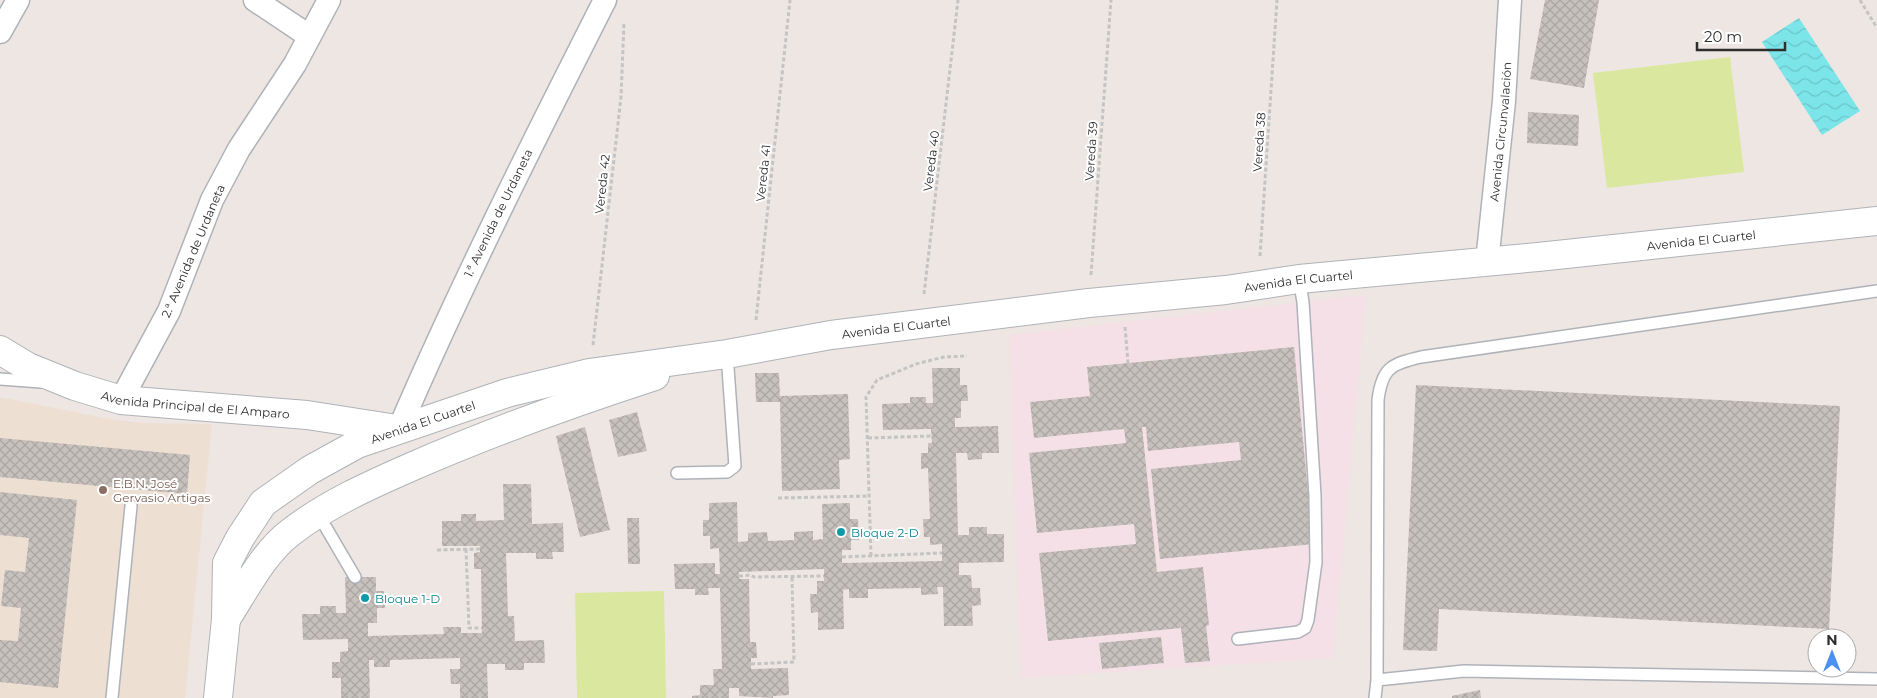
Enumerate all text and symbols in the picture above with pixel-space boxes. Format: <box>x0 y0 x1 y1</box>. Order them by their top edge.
scale bar <box>1697 20 1784 52</box>
text: 20 m <box>1704 27 1742 46</box>
street label: Avenida Circunvalación <box>1486 61 1514 202</box>
street label: Vereda 38 <box>1249 111 1269 172</box>
street label: Vereda 39 <box>1081 121 1101 181</box>
street label: Vereda 40 <box>920 130 942 192</box>
street label: Vereda 41 <box>753 144 773 202</box>
street label: 1.ª Avenida de Urdaneta <box>460 146 536 280</box>
street label: Vereda 42 <box>591 153 613 215</box>
street label: 2.ª Avenida de Urdaneta <box>158 182 228 320</box>
street label: Avenida El Cuartel <box>1646 226 1756 253</box>
street label: Avenida El Cuartel <box>1243 267 1353 295</box>
street label: Avenida El Cuartel <box>841 313 951 341</box>
street label: Avenida Principal de El Amparo <box>100 387 290 421</box>
street label: Avenida El Cuartel <box>368 397 477 446</box>
place label: E.B.N. José Gervasio Artigas <box>113 476 211 505</box>
marker: E.B.N. José Gervasio Artigas <box>97 484 109 496</box>
place label: Bloque 2-D <box>851 525 919 540</box>
marker: Bloque 2-D <box>835 526 847 538</box>
place label: Bloque 1-D <box>375 591 440 606</box>
marker: Bloque 1-D <box>359 592 371 604</box>
north arrow <box>1807 628 1857 678</box>
text: N <box>1826 631 1838 649</box>

